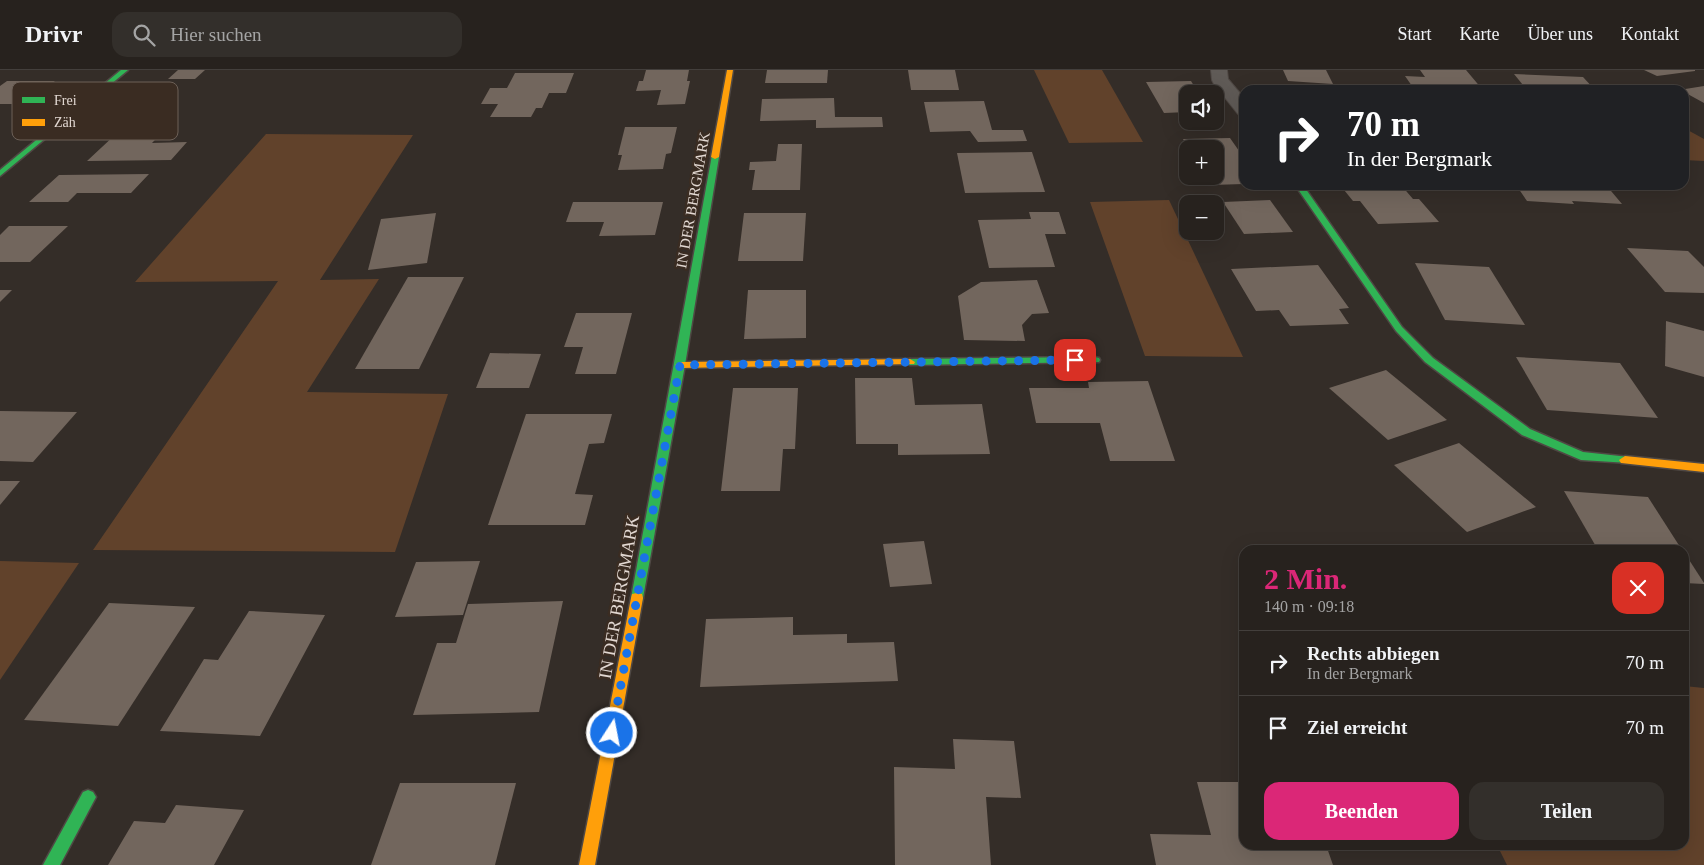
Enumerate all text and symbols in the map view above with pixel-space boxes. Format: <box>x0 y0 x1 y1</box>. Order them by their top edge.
search box <box>112 12 462 57</box>
text: Drivr <box>25 21 82 47</box>
icon: search <box>130 21 158 49</box>
text: Hier suchen <box>170 24 262 45</box>
text: Start <box>1398 24 1432 44</box>
text: Karte <box>1460 24 1500 44</box>
text: Über uns <box>1528 24 1593 44</box>
text: Kontakt <box>1621 24 1679 44</box>
legend <box>12 82 178 140</box>
map controls <box>1179 85 1224 240</box>
button: sound <box>1179 85 1224 130</box>
text: Frei <box>54 93 77 108</box>
icon: right <box>1264 105 1329 170</box>
text: 70 m <box>1347 105 1420 144</box>
text: Zäh <box>54 115 76 130</box>
street label: IN DER BERGMARK <box>673 130 713 270</box>
button: + <box>1179 140 1224 185</box>
text: In der Bergmark <box>1347 146 1492 171</box>
button: − <box>1179 195 1224 240</box>
pin <box>1054 339 1096 381</box>
icon: arrive <box>1061 346 1089 374</box>
street label: IN DER BERGMARK <box>595 514 643 680</box>
text: 2 Min. <box>1264 562 1347 595</box>
button: close <box>1612 562 1664 614</box>
text: 140 m · 09:18 <box>1264 598 1354 615</box>
text: Rechts abbiegen <box>1307 643 1439 664</box>
icon: right <box>1264 649 1292 677</box>
text: 70 m <box>1625 652 1664 673</box>
text: In der Bergmark <box>1307 665 1412 682</box>
position arrow <box>585 706 637 758</box>
icon: arrive <box>1264 714 1292 742</box>
text: Ziel erreicht <box>1307 717 1407 738</box>
text: 70 m <box>1625 717 1664 738</box>
button: Beenden <box>1264 782 1459 840</box>
button: Teilen <box>1469 782 1664 840</box>

